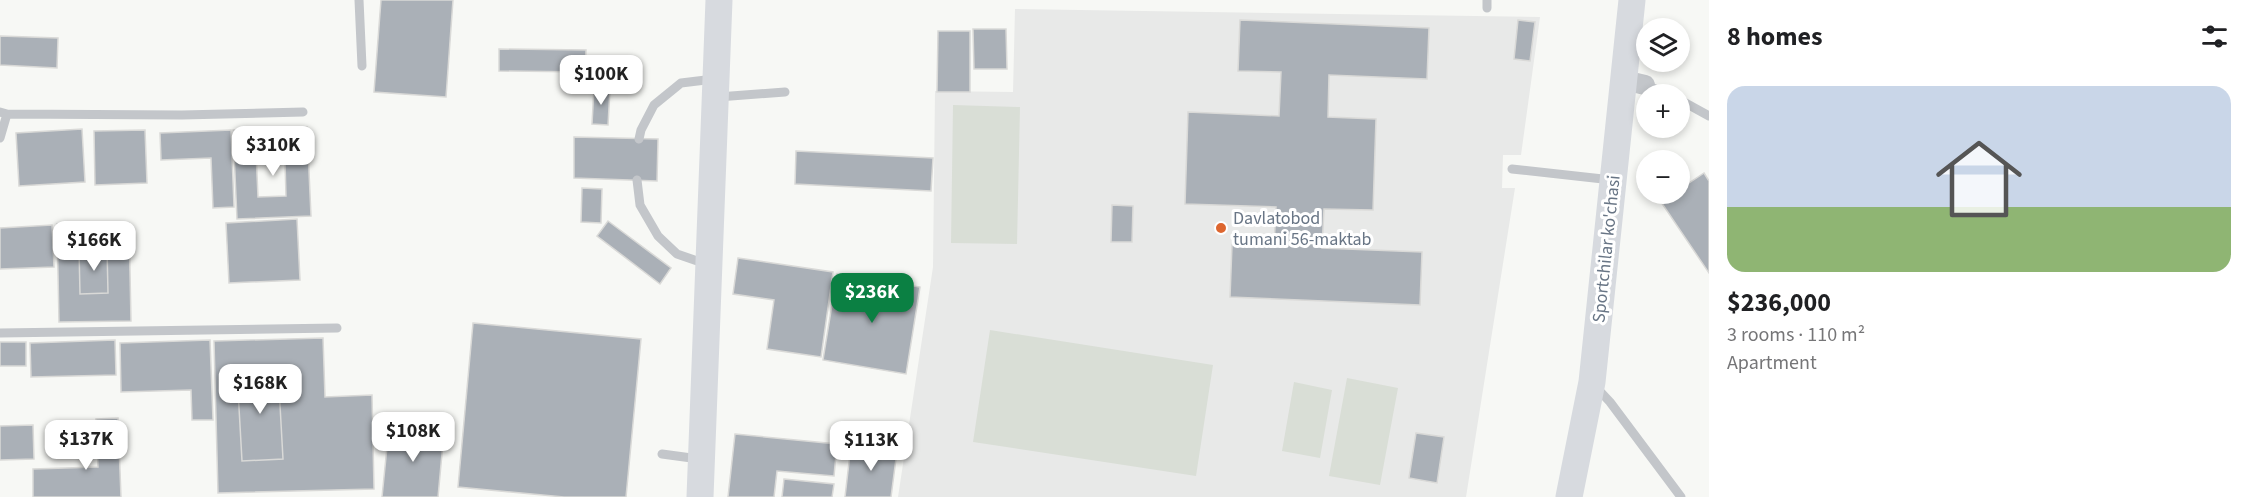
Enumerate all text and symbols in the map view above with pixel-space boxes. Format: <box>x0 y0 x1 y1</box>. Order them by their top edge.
map controls <box>1636 18 1690 204</box>
button: layers <box>1636 18 1690 72</box>
text: 8 homes <box>1727 18 1822 55</box>
icon: filters <box>2198 20 2231 53</box>
pin: $100K <box>559 55 643 106</box>
text: $100K <box>574 60 628 88</box>
button: + <box>1636 84 1690 138</box>
icon: home <box>1925 125 2033 233</box>
pin: $310K <box>231 126 315 177</box>
text: $310K <box>246 131 300 159</box>
button: − <box>1636 150 1690 204</box>
street label: Sportchilar ko'chasi <box>1586 174 1627 324</box>
place label: Davlatobod tumani 56-maktab <box>1233 206 1372 252</box>
pin: $166K <box>52 221 136 272</box>
marker: Davlatobod tumani 56-maktab <box>1214 221 1228 235</box>
text: $166K <box>67 226 121 254</box>
pin: $236K <box>830 273 914 324</box>
text: $236K <box>845 278 899 306</box>
text: $236,000 <box>1727 284 1831 321</box>
text: 3 rooms · 110 m² <box>1727 321 1865 349</box>
text: Apartment <box>1727 349 1817 377</box>
pin: $168K <box>218 364 302 415</box>
text: $168K <box>233 369 287 397</box>
pin: $108K <box>371 412 455 463</box>
text: $108K <box>386 417 440 445</box>
pin: $137K <box>44 420 128 471</box>
pin: $113K <box>829 421 913 472</box>
text: $137K <box>59 425 113 453</box>
text: $113K <box>844 426 898 454</box>

